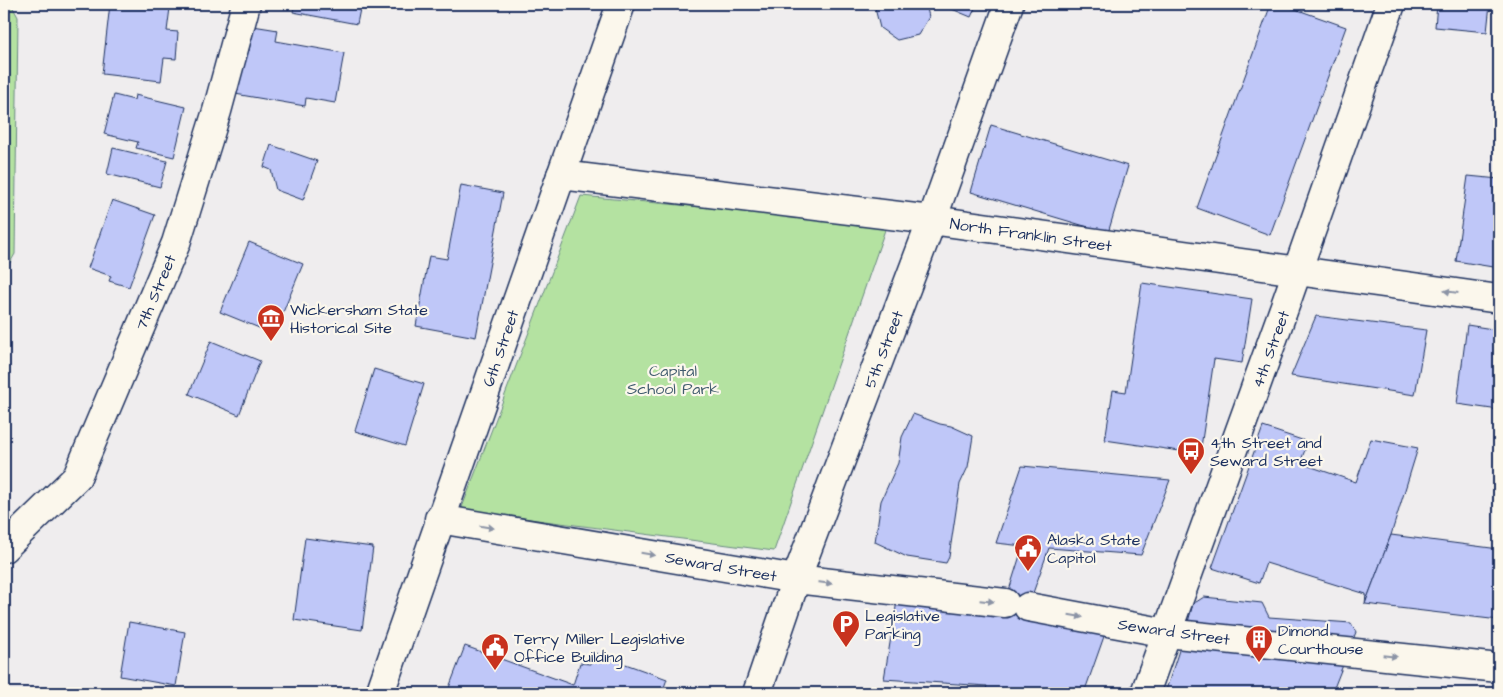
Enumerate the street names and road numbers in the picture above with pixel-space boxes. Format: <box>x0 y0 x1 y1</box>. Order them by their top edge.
street label: North Franklin Street <box>949 213 1114 257</box>
street label: 7th Street <box>130 251 182 334</box>
street label: 6th Street <box>477 306 525 390</box>
street label: 5th Street <box>859 307 909 391</box>
street label: 4th Street <box>1247 307 1295 391</box>
street label: Seward Street <box>663 546 779 588</box>
street label: Seward Street <box>1116 613 1232 651</box>

